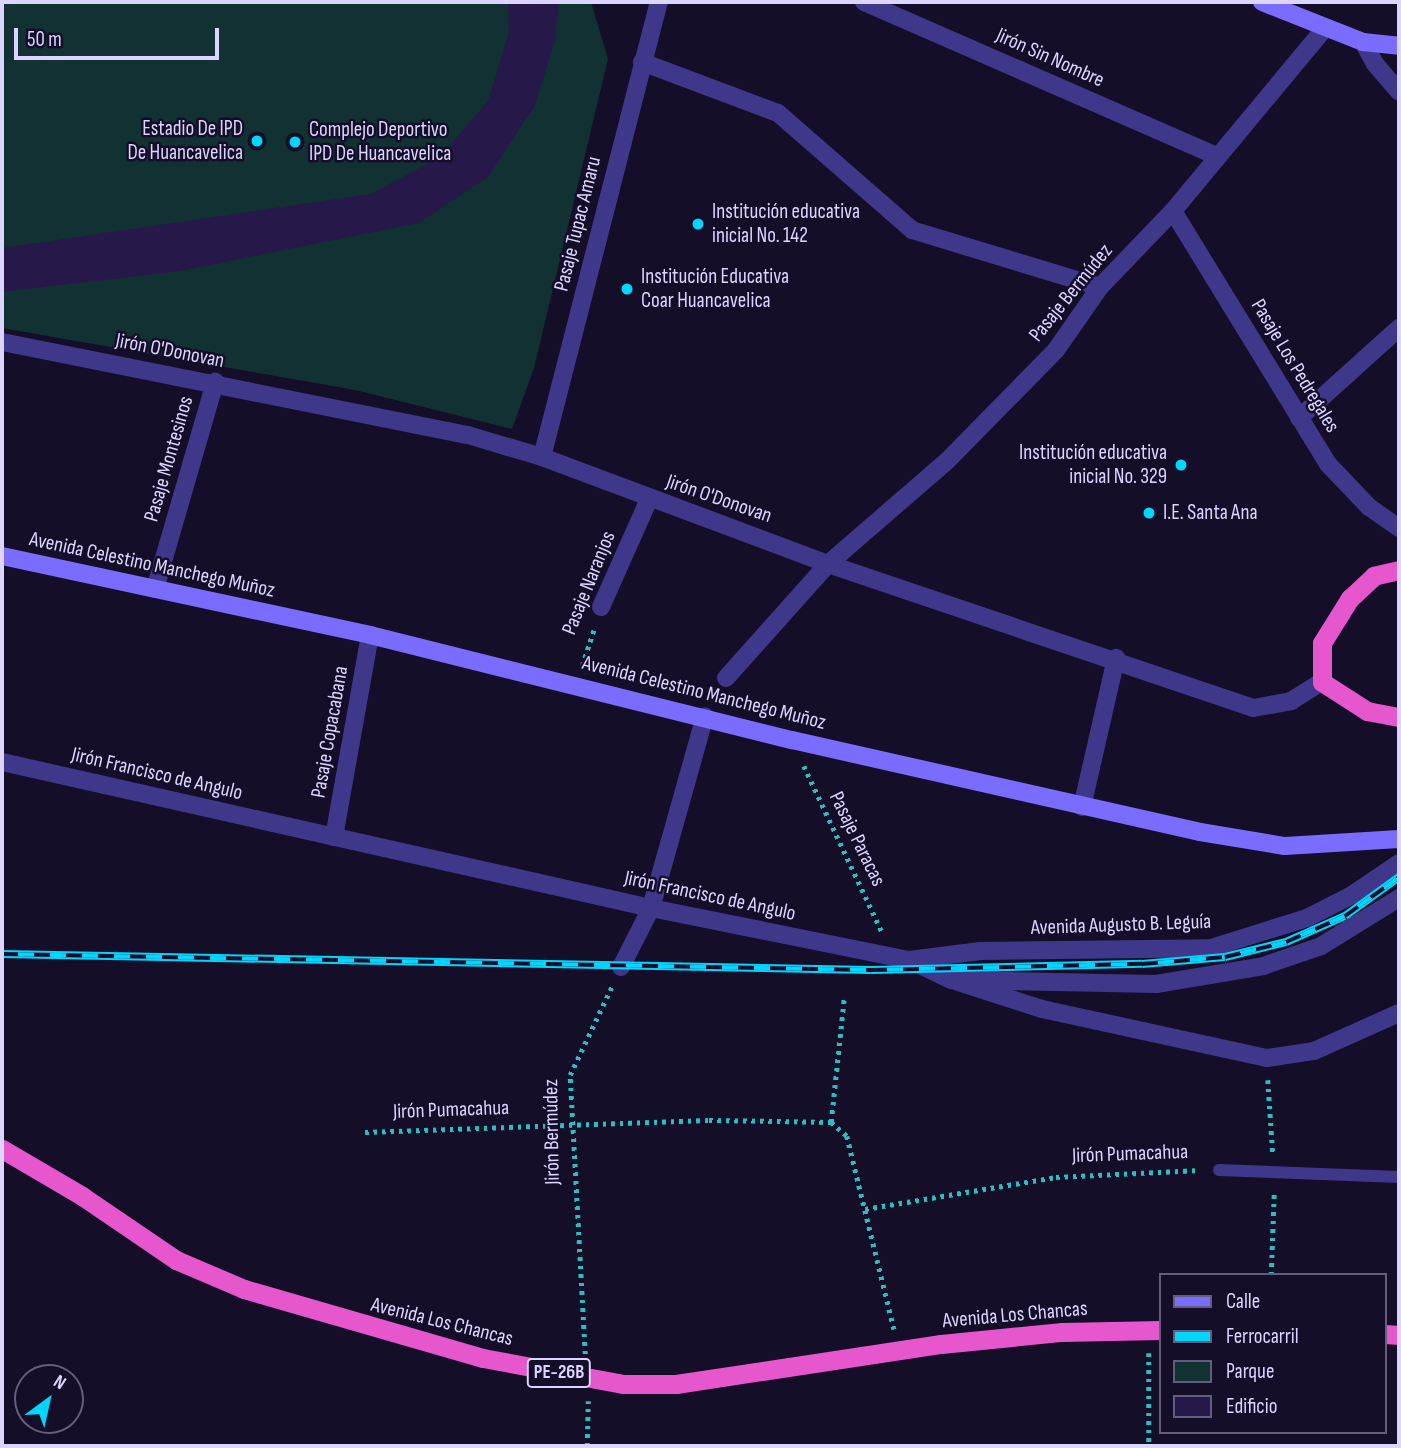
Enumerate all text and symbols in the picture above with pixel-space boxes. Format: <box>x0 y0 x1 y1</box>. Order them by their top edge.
scale bar <box>18 14 222 58</box>
street label: Jirón Sin Nombre <box>992 23 1108 93</box>
text: 50 m <box>27 27 62 52</box>
place label: Estadio De IPD De Huancavelica <box>127 116 243 166</box>
place label: Complejo Deportivo IPD De Huancavelica <box>309 117 451 167</box>
marker: Estadio De IPD De Huancavelica <box>249 133 265 149</box>
marker: Complejo Deportivo IPD De Huancavelica <box>287 134 303 150</box>
street label: Pasaje Tupac Amaru <box>549 154 607 294</box>
place label: Institución educativa inicial No. 142 <box>712 199 860 249</box>
marker: Institución educativa inicial No. 142 <box>690 216 706 232</box>
street label: Pasaje Bermúdez <box>1024 239 1118 347</box>
place label: Institución Educativa Coar Huancavelica <box>641 264 789 314</box>
marker: Institución Educativa Coar Huancavelica <box>619 281 635 297</box>
street label: Pasaje Los Pedregales <box>1245 295 1345 437</box>
street label: Jirón O'Donovan <box>114 328 226 374</box>
street label: Pasaje Montesinos <box>139 393 199 525</box>
place label: Institución educativa inicial No. 329 <box>1019 440 1167 490</box>
marker: Institución educativa inicial No. 329 <box>1173 457 1189 473</box>
street label: Jirón O'Donovan <box>663 469 775 529</box>
place label: I.E. Santa Ana <box>1163 500 1258 526</box>
marker: I.E. Santa Ana <box>1141 505 1157 521</box>
street label: Avenida Celestino Manchego Muñoz <box>27 527 277 603</box>
street label: Pasaje Naranjos <box>557 528 621 638</box>
street label: Avenida Celestino Manchego Muñoz <box>580 651 828 735</box>
street label: Pasaje Copacabana <box>306 664 354 800</box>
street label: Jirón Francisco de Angulo <box>69 742 245 806</box>
street label: Pasaje Paracas <box>823 788 891 890</box>
street label: Jirón Francisco de Angulo <box>622 866 798 926</box>
street label: Avenida Augusto B. Leguía <box>1030 909 1212 941</box>
street label: Jirón Bermúdez <box>538 1079 566 1185</box>
street label: Jirón Pumacahua <box>392 1095 510 1125</box>
street label: Jirón Pumacahua <box>1071 1139 1189 1169</box>
legend <box>1160 1273 1387 1434</box>
text: Calle <box>1226 1289 1260 1314</box>
street label: Avenida Los Chancas <box>368 1292 516 1352</box>
street label: Avenida Los Chancas <box>942 1296 1088 1334</box>
text: Ferrocarril <box>1226 1324 1299 1349</box>
road number: PE-26B <box>526 1358 592 1388</box>
text: Parque <box>1226 1359 1274 1384</box>
north arrow <box>14 1364 84 1434</box>
text: N <box>49 1370 70 1395</box>
text: Edificio <box>1226 1394 1277 1419</box>

